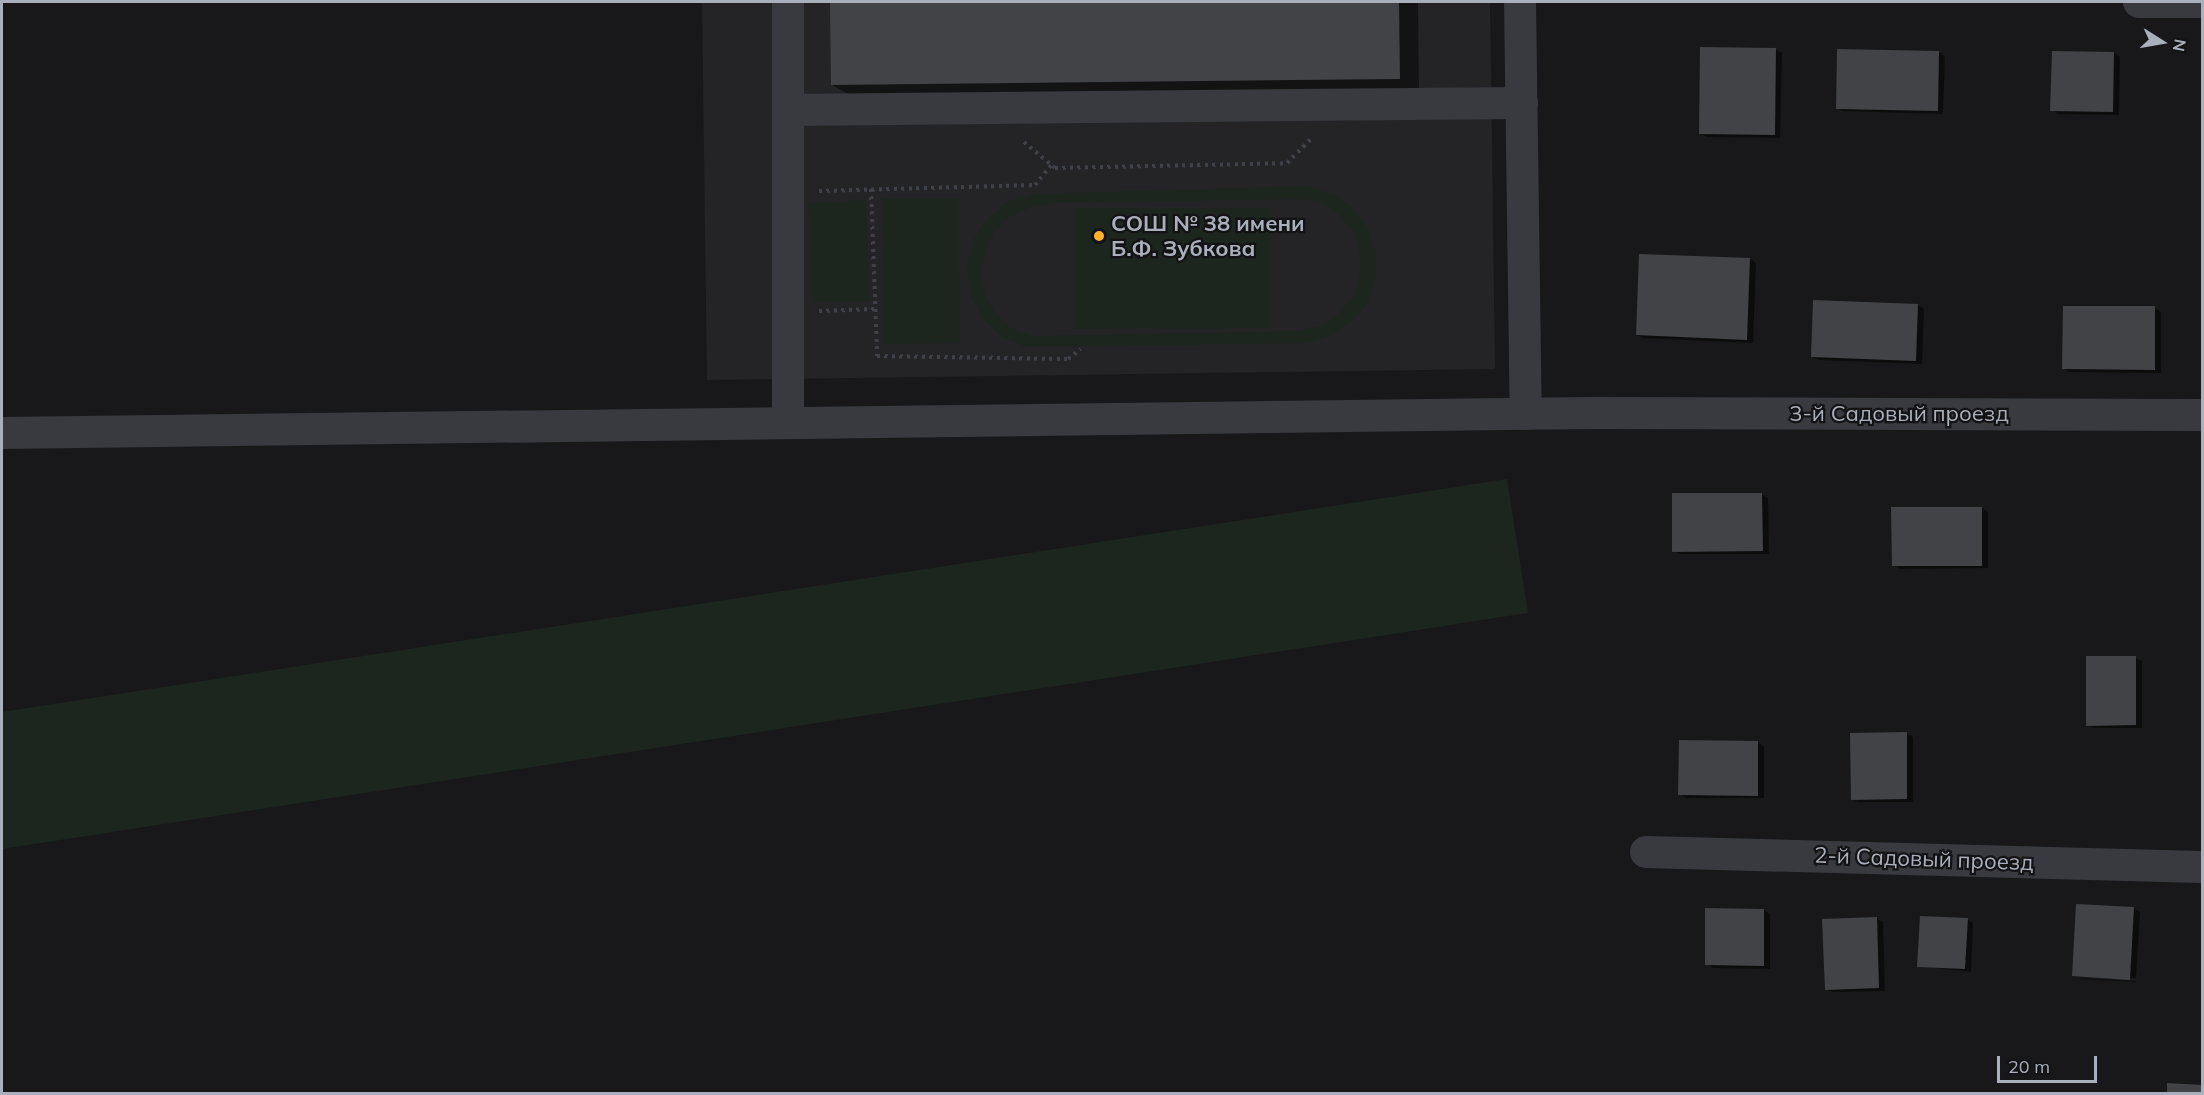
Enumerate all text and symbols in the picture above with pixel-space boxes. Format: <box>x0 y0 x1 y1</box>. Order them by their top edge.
north arrow <box>2132 12 2192 72</box>
text: N <box>2169 38 2191 53</box>
place label: СОШ № 38 имени Б.Ф. Зубкова <box>1111 210 1305 262</box>
marker: СОШ № 38 имени Б.Ф. Зубкова <box>1092 229 1106 243</box>
street label: 3-й Садовый проезд <box>1789 401 2009 427</box>
street label: 2-й Садовый проезд <box>1814 842 2034 876</box>
scale bar <box>2000 1044 2100 1082</box>
text: 20 m <box>2008 1055 2050 1078</box>

